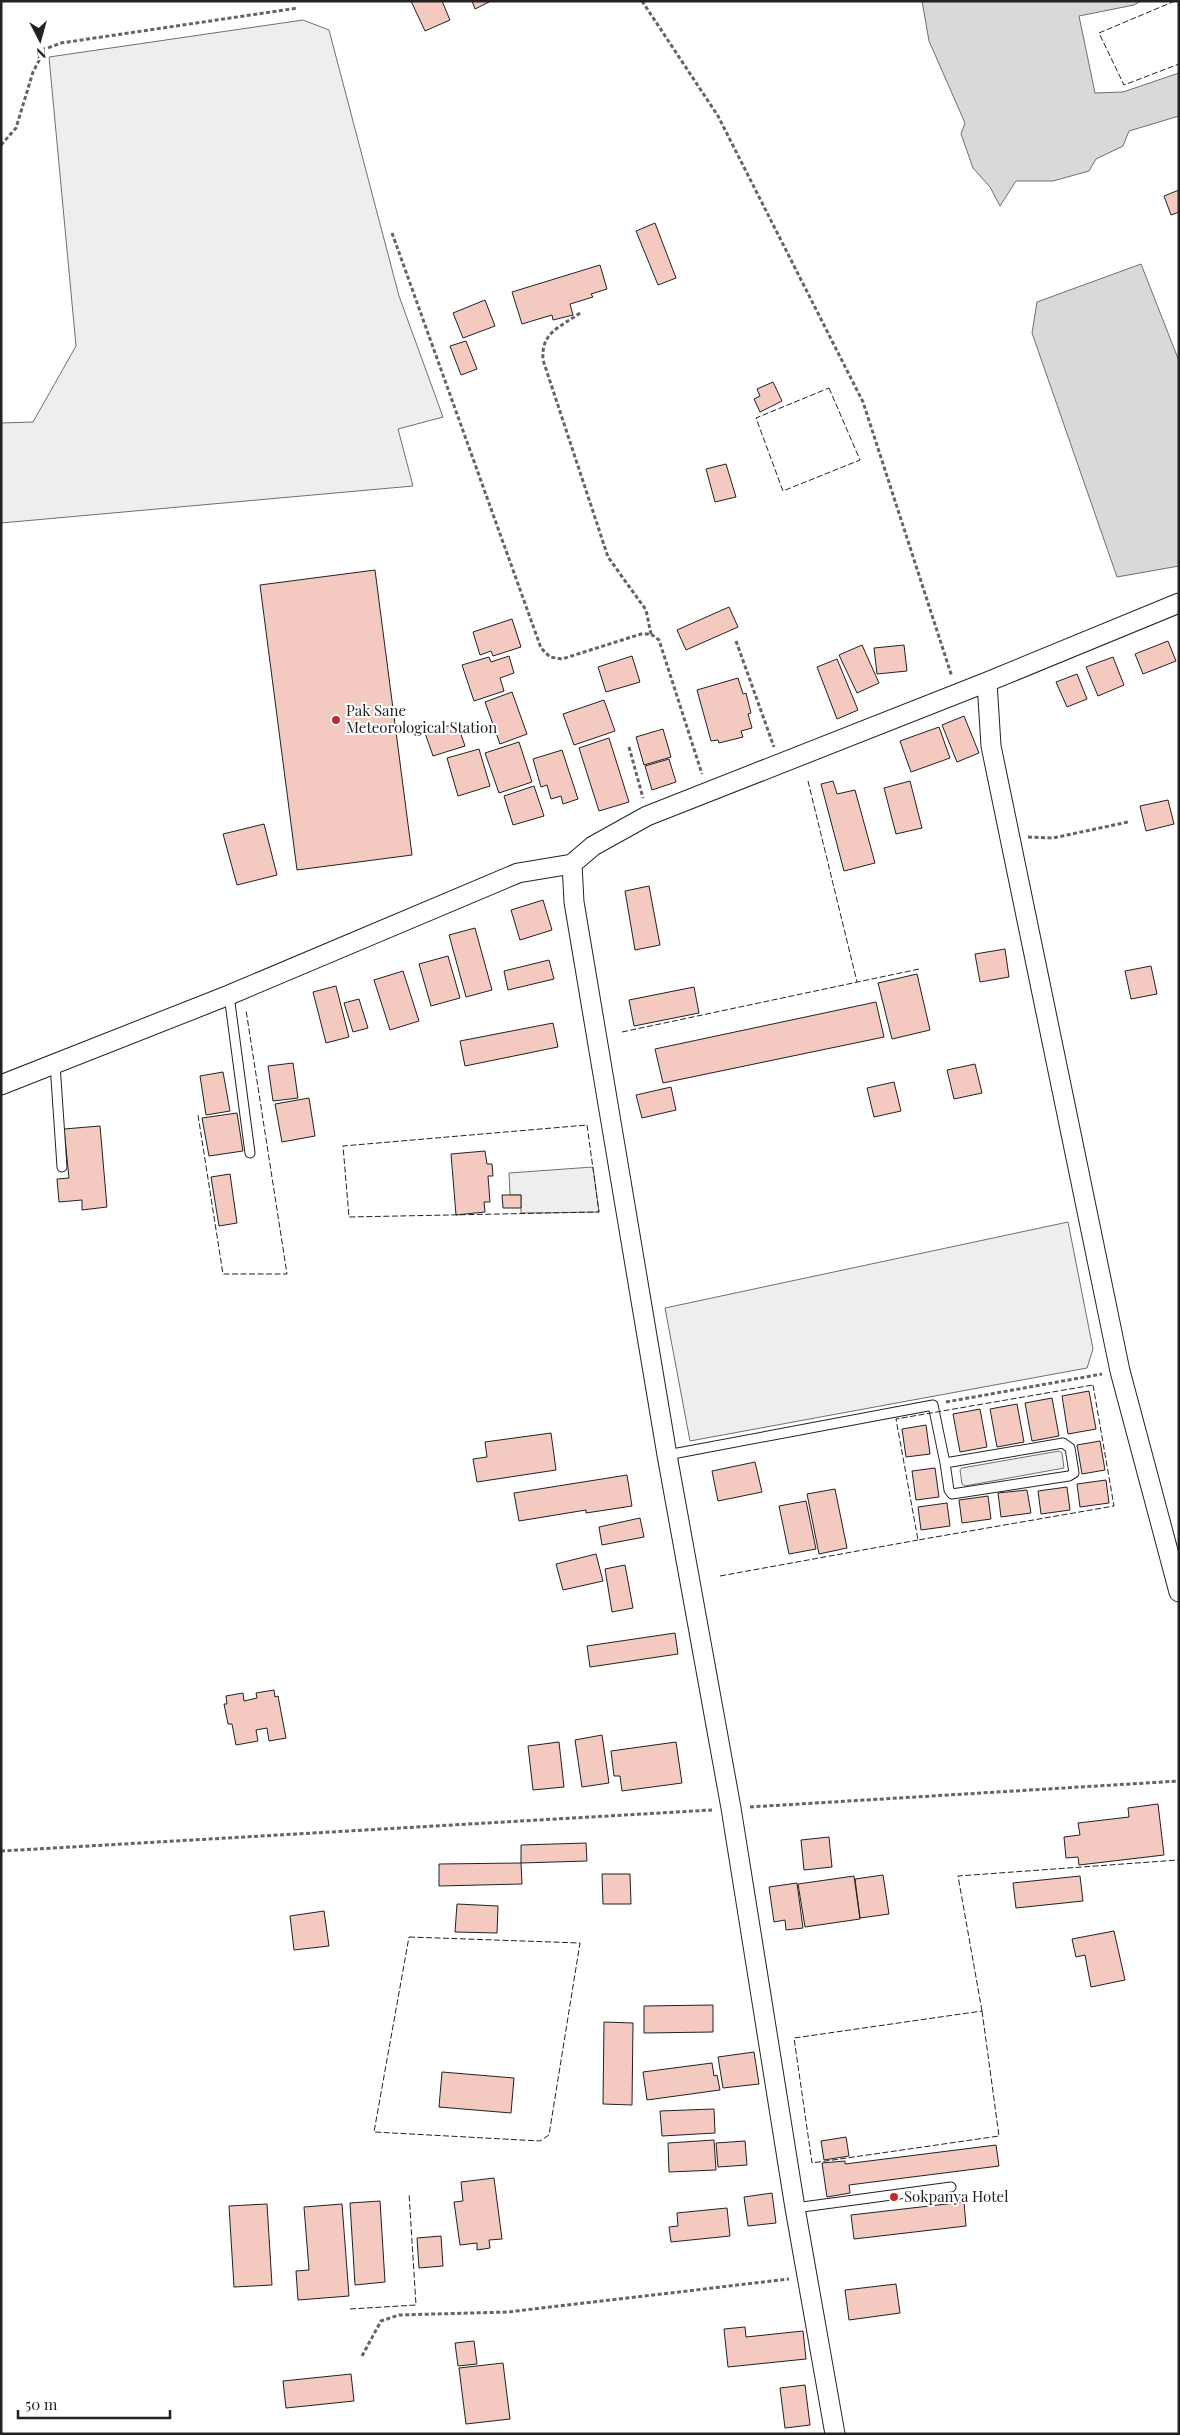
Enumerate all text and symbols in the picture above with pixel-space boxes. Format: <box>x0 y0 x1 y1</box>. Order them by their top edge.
north arrow <box>15 15 65 65</box>
text: N <box>35 43 47 63</box>
place label: Pak Sane Meteorological Station <box>346 700 497 737</box>
marker: Pak Sane Meteorological Station <box>330 714 342 726</box>
place label: Sokpanya Hotel <box>904 2186 1008 2206</box>
marker: Sokpanya Hotel <box>888 2191 900 2203</box>
scale bar <box>18 2388 170 2420</box>
text: 50 m <box>25 2394 58 2414</box>

